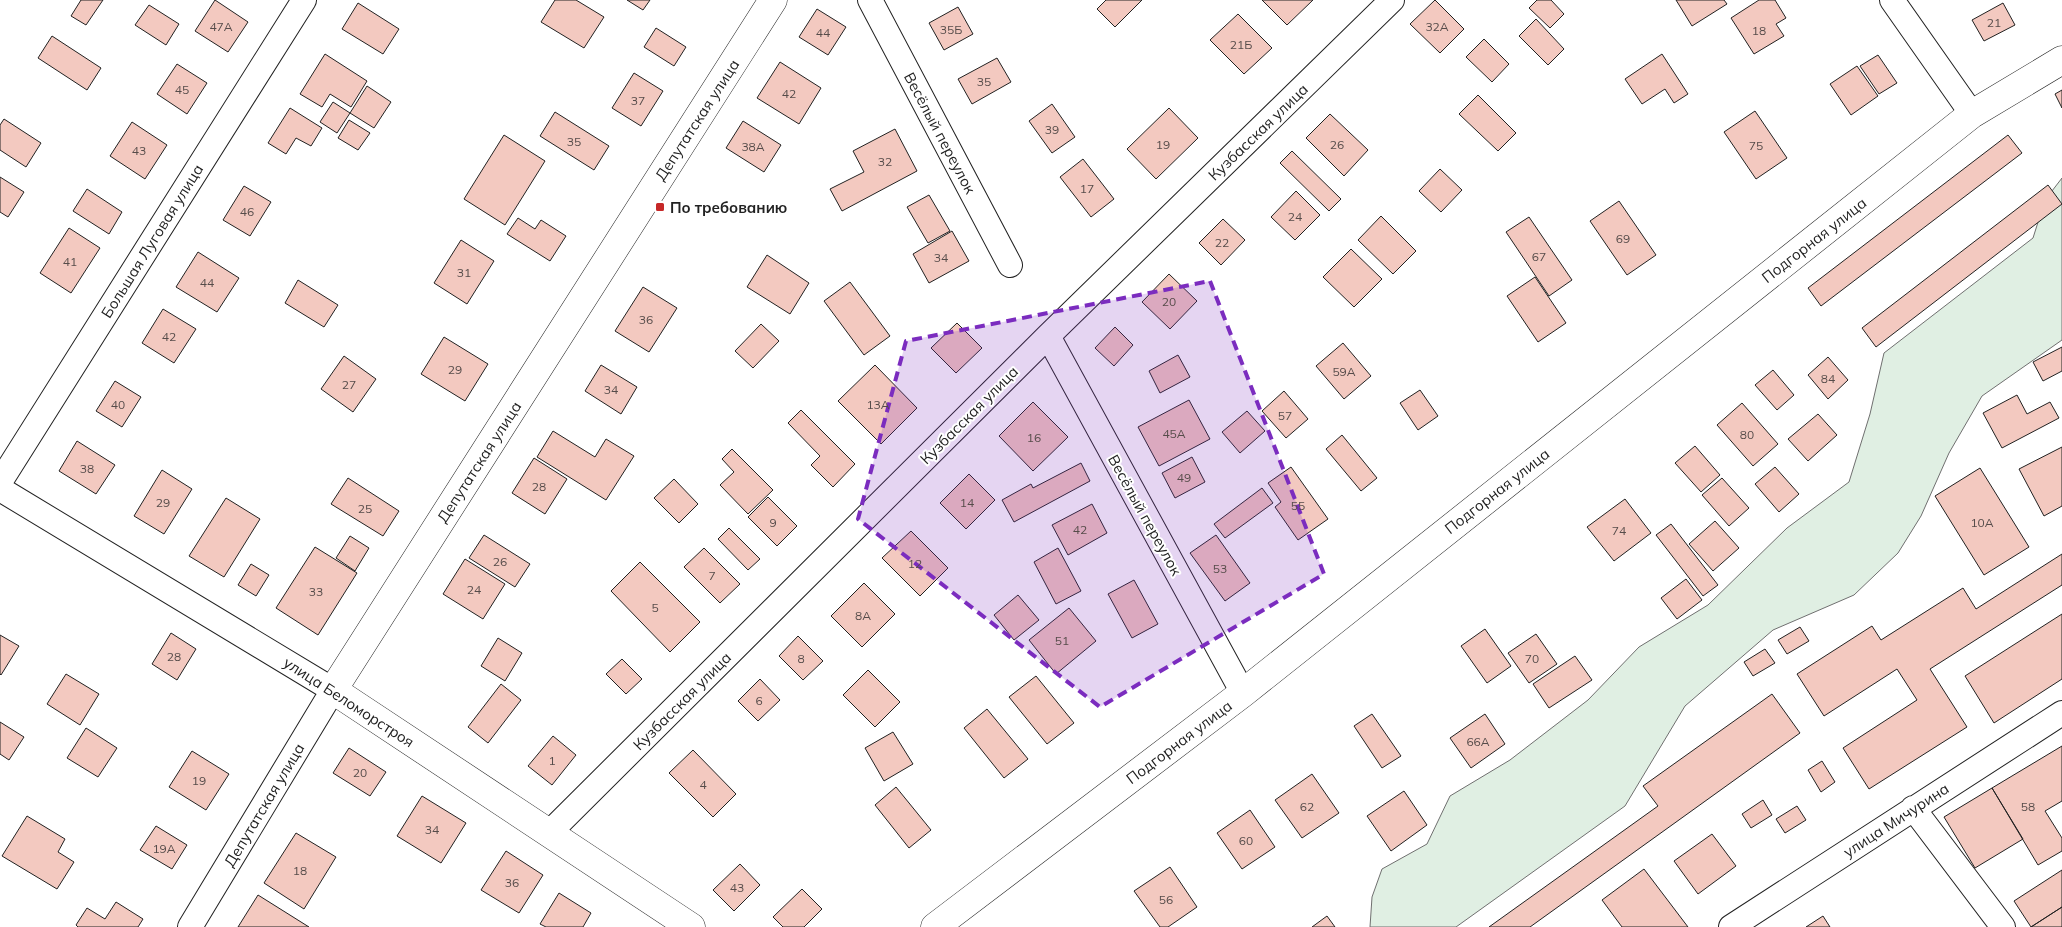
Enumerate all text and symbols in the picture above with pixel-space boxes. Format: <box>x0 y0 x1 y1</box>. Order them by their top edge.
house number: 21 <box>1987 15 2001 30</box>
house number: 47А <box>209 19 233 34</box>
house number: 32А <box>1425 19 1449 34</box>
house number: 35Б <box>940 22 962 37</box>
house number: 18 <box>1752 23 1766 38</box>
house number: 44 <box>816 25 830 40</box>
house number: 21Б <box>1230 37 1252 52</box>
street label: Депутатская улица <box>651 56 743 184</box>
street label: Весёлый переулок <box>900 69 981 198</box>
house number: 35 <box>977 74 991 89</box>
street label: Кузбасская улица <box>1204 80 1312 184</box>
house number: 45 <box>175 82 189 97</box>
house number: 42 <box>782 86 796 101</box>
house number: 37 <box>631 93 645 108</box>
house number: 39 <box>1045 122 1059 137</box>
house number: 35 <box>567 134 581 149</box>
house number: 19 <box>1156 137 1170 152</box>
house number: 26 <box>1330 137 1344 152</box>
house number: 75 <box>1749 138 1763 153</box>
house number: 38А <box>741 139 765 154</box>
house number: 43 <box>132 143 146 158</box>
house number: 32 <box>878 154 892 169</box>
street label: Большая Луговая улица <box>97 161 207 321</box>
house number: 17 <box>1080 181 1094 196</box>
street label: Подгорная улица <box>1758 193 1870 287</box>
place label: По требованию <box>670 198 787 217</box>
marker: По требованию <box>654 201 666 213</box>
house number: 46 <box>240 204 254 219</box>
house number: 24 <box>1288 209 1302 224</box>
house number: 69 <box>1616 231 1630 246</box>
house number: 22 <box>1215 235 1229 250</box>
house number: 67 <box>1532 249 1546 264</box>
house number: 34 <box>934 250 948 265</box>
house number: 41 <box>63 254 77 269</box>
house number: 31 <box>457 265 471 280</box>
house number: 44 <box>200 275 214 290</box>
house number: 20 <box>1162 294 1176 309</box>
house number: 36 <box>639 312 653 327</box>
house number: 42 <box>162 329 176 344</box>
house number: 29 <box>448 362 462 377</box>
street label: Кузбасская улица <box>916 362 1022 468</box>
house number: 59А <box>1332 364 1356 379</box>
house number: 84 <box>1821 371 1835 386</box>
house number: 27 <box>342 377 356 392</box>
house number: 34 <box>604 382 618 397</box>
house number: 40 <box>111 397 125 412</box>
house number: 13А <box>866 397 890 412</box>
street label: Депутатская улица <box>433 398 525 526</box>
house number: 57 <box>1278 408 1292 423</box>
house number: 45А <box>1162 426 1186 441</box>
house number: 80 <box>1740 427 1754 442</box>
house number: 16 <box>1027 430 1041 445</box>
street label: Подгорная улица <box>1441 444 1553 538</box>
street label: Весёлый переулок <box>1104 451 1186 579</box>
house number: 38 <box>80 461 94 476</box>
house number: 49 <box>1177 470 1191 485</box>
house number: 28 <box>532 479 546 494</box>
house number: 29 <box>156 495 170 510</box>
house number: 14 <box>960 495 974 510</box>
house number: 55 <box>1291 498 1305 513</box>
house number: 25 <box>358 501 372 516</box>
house number: 9 <box>769 515 777 530</box>
house number: 10А <box>1970 515 1994 530</box>
house number: 42 <box>1073 522 1087 537</box>
house number: 74 <box>1612 523 1626 538</box>
house number: 26 <box>493 554 507 569</box>
house number: 12 <box>908 556 922 571</box>
house number: 53 <box>1213 561 1227 576</box>
house number: 7 <box>708 568 716 583</box>
house number: 24 <box>467 582 481 597</box>
house number: 33 <box>309 584 323 599</box>
house number: 5 <box>651 600 659 615</box>
house number: 8А <box>855 608 871 623</box>
house number: 51 <box>1055 633 1069 648</box>
street label: Кузбасская улица <box>629 648 735 754</box>
house number: 28 <box>167 649 181 664</box>
house number: 8 <box>797 651 805 666</box>
house number: 70 <box>1525 651 1539 666</box>
street label: улица Беломорстроя <box>280 653 418 751</box>
house number: 6 <box>755 693 763 708</box>
street label: Подгорная улица <box>1122 696 1236 788</box>
house number: 66А <box>1466 734 1490 749</box>
street label: Депутатская улица <box>220 740 308 870</box>
house number: 1 <box>548 753 556 768</box>
house number: 20 <box>353 765 367 780</box>
house number: 19 <box>192 773 206 788</box>
house number: 4 <box>699 777 707 792</box>
street label: улица Мичурина <box>1840 779 1952 861</box>
house number: 62 <box>1300 799 1314 814</box>
house number: 58 <box>2021 799 2035 814</box>
house number: 34 <box>425 822 439 837</box>
house number: 60 <box>1239 833 1253 848</box>
house number: 19А <box>152 841 176 856</box>
house number: 18 <box>293 863 307 878</box>
house number: 36 <box>505 875 519 890</box>
house number: 43 <box>730 880 744 895</box>
house number: 56 <box>1159 892 1173 907</box>

